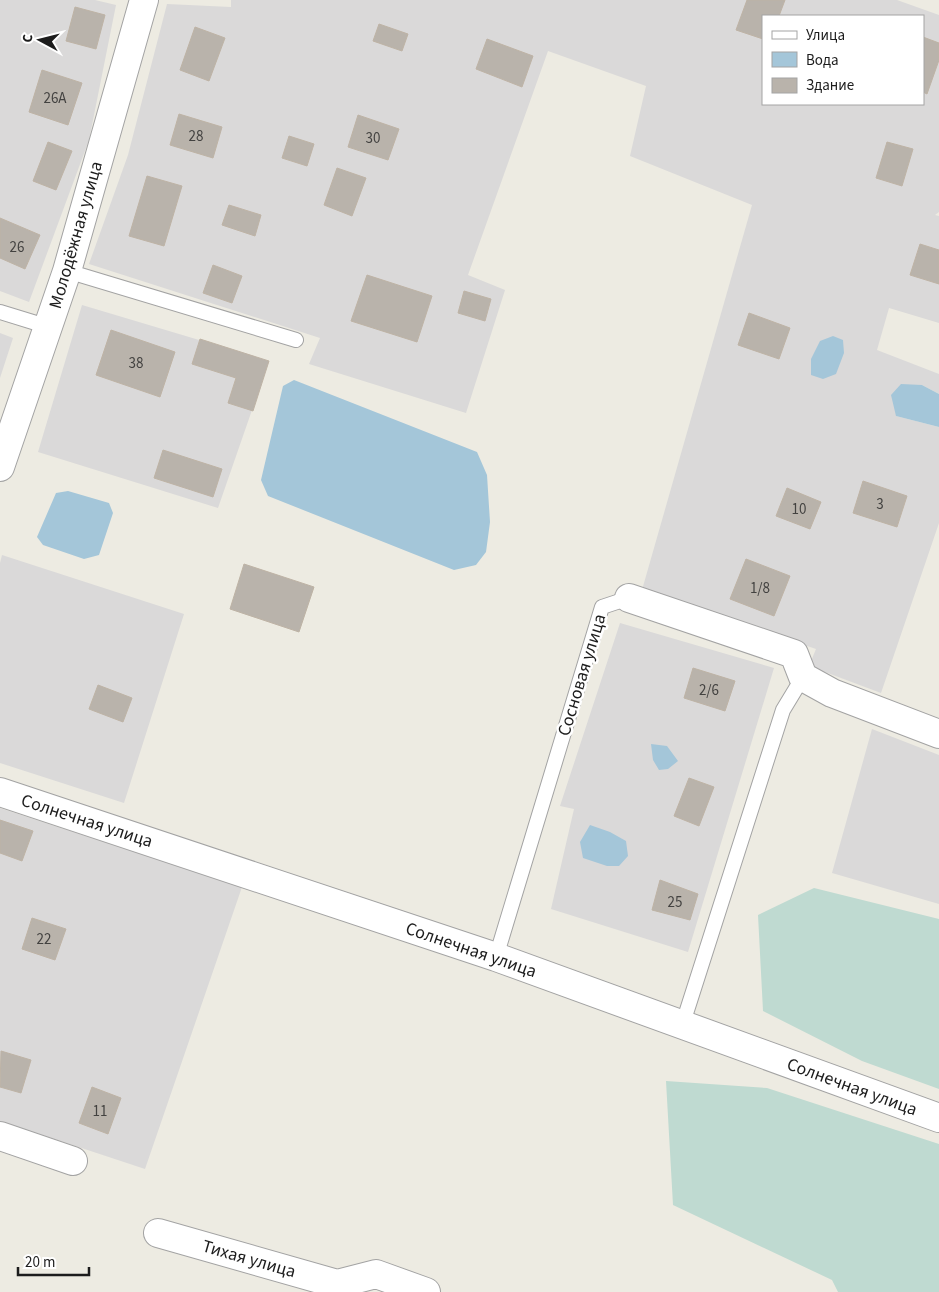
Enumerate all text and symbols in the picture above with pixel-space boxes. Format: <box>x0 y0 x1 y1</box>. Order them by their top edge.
north arrow <box>15 15 65 65</box>
legend <box>762 15 924 105</box>
text: Улица <box>806 25 845 46</box>
text: С <box>18 33 39 44</box>
text: Вода <box>806 50 839 71</box>
text: Здание <box>806 75 854 96</box>
house number: 26А <box>43 88 67 109</box>
house number: 28 <box>189 126 203 147</box>
house number: 30 <box>366 128 380 149</box>
street label: Молодёжная улица <box>43 158 109 312</box>
house number: 26 <box>10 237 24 258</box>
house number: 38 <box>129 353 143 374</box>
house number: 3 <box>876 494 884 515</box>
house number: 10 <box>792 499 806 520</box>
house number: 1/8 <box>750 578 770 599</box>
street label: Сосновая улица <box>552 611 612 739</box>
house number: 2/6 <box>699 680 719 701</box>
street label: Солнечная улица <box>18 788 156 854</box>
house number: 25 <box>668 892 682 913</box>
street label: Солнечная улица <box>402 916 540 984</box>
house number: 22 <box>37 929 51 950</box>
street label: Солнечная улица <box>783 1052 921 1122</box>
house number: 11 <box>93 1101 107 1122</box>
street label: Тихая улица <box>199 1234 299 1284</box>
scale bar <box>18 1244 89 1276</box>
text: 20 m <box>25 1252 55 1273</box>

